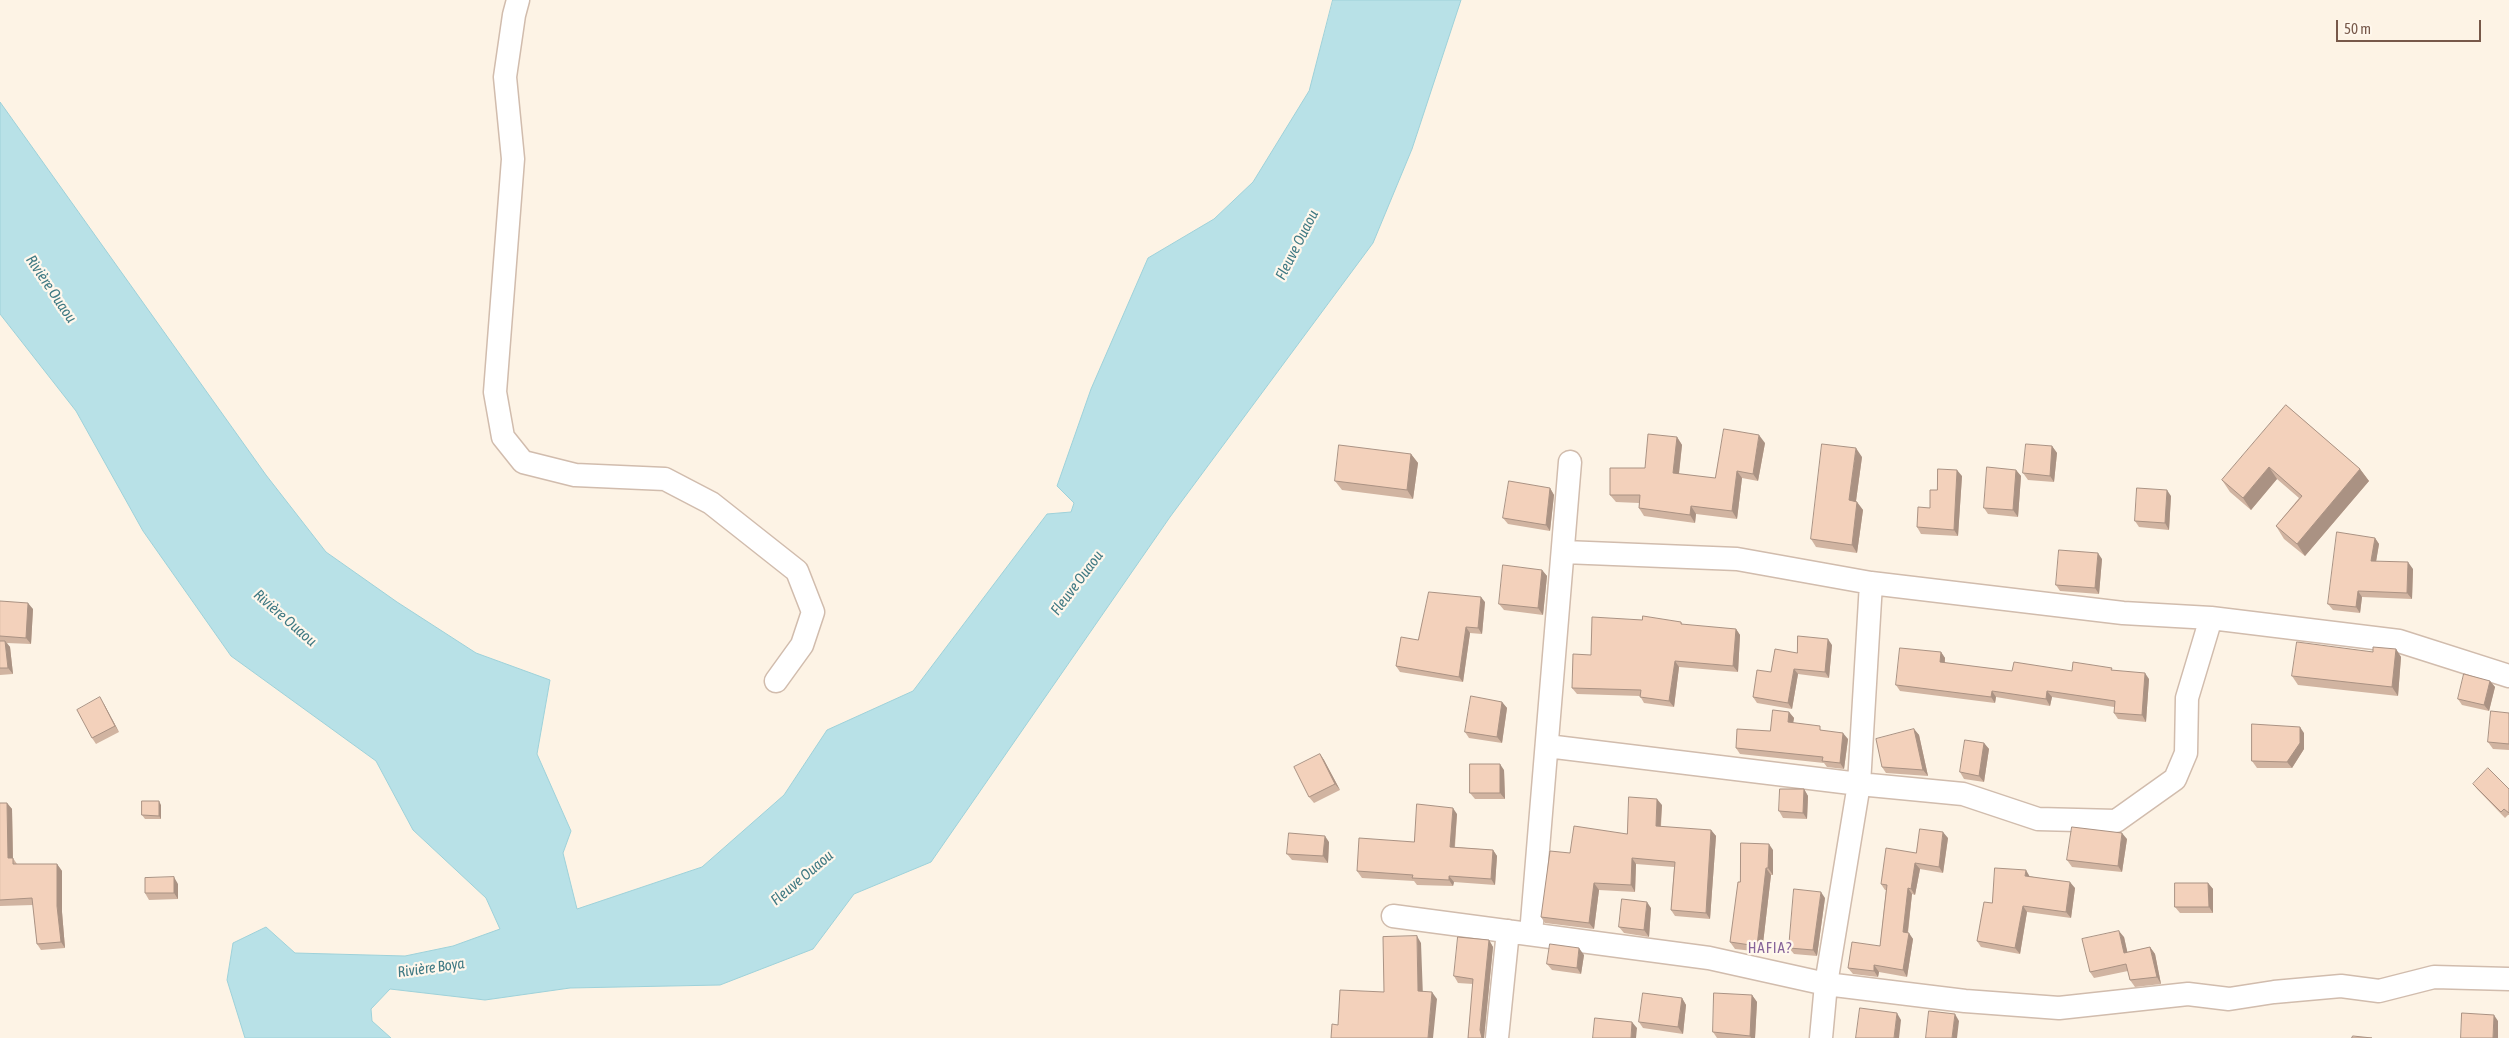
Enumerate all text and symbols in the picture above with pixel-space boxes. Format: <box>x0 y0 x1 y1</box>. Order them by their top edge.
scale bar <box>2339 10 2484 42</box>
text: 50 m <box>2344 20 2371 37</box>
water label: Fleuve Ouaou <box>1272 207 1322 283</box>
water label: Rivière Ouaou <box>22 252 80 326</box>
water label: Fleuve Ouaou <box>1047 547 1107 619</box>
water label: Rivière Ouaou <box>250 586 320 650</box>
water label: Fleuve Ouaou <box>767 847 837 909</box>
district label: HAFIA? <box>1747 939 1793 957</box>
water label: Rivière Boya <box>396 954 466 982</box>

